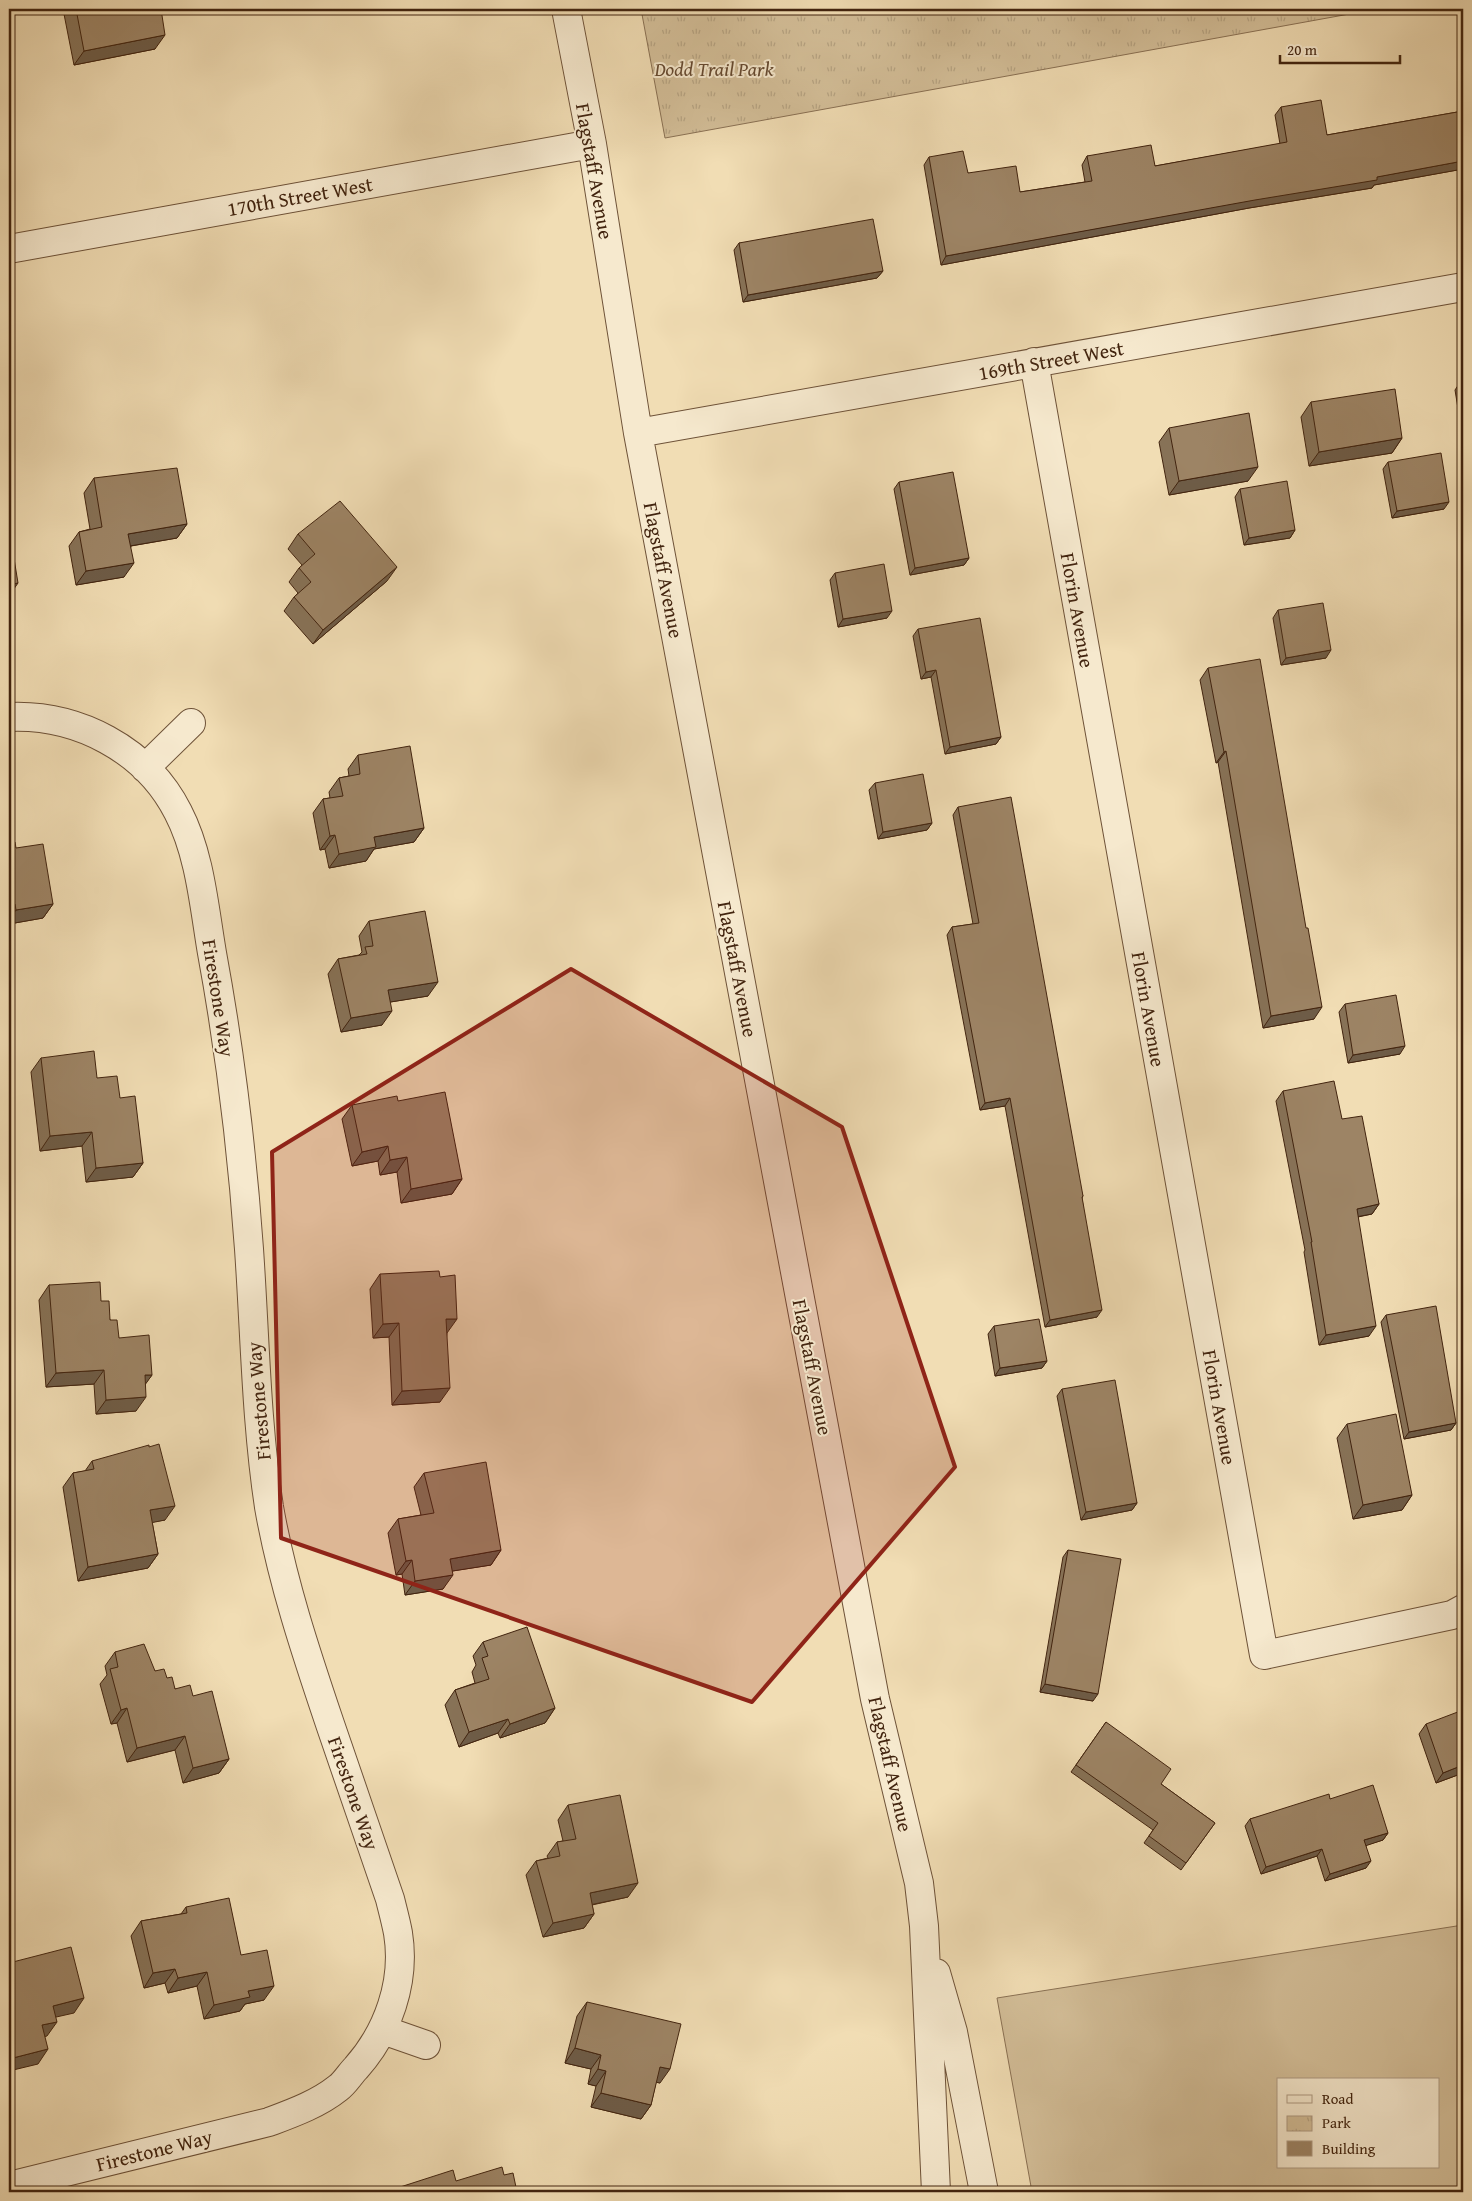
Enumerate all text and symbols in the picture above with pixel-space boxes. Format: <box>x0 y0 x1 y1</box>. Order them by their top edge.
scale bar <box>1280 32 1400 64</box>
text: 20 m <box>1287 39 1318 60</box>
park label: Dodd Trail Park <box>653 54 775 83</box>
street label: Flagstaff Avenue <box>569 101 621 241</box>
street label: 170th Street West <box>225 169 375 223</box>
street label: 169th Street West <box>976 333 1126 387</box>
street label: Flagstaff Avenue <box>637 500 691 640</box>
street label: Florin Avenue <box>1054 550 1102 670</box>
street label: Flagstaff Avenue <box>711 899 765 1039</box>
street label: Firestone Way <box>195 937 243 1059</box>
street label: Florin Avenue <box>1125 949 1173 1069</box>
street label: Flagstaff Avenue <box>786 1297 840 1437</box>
street label: Firestone Way <box>238 1341 278 1461</box>
street label: Florin Avenue <box>1196 1347 1244 1467</box>
street label: Flagstaff Avenue <box>861 1694 921 1834</box>
street label: Firestone Way <box>321 1732 387 1854</box>
legend <box>1277 2078 1440 2168</box>
text: Road <box>1322 2088 1353 2109</box>
text: Park <box>1322 2112 1351 2133</box>
street label: Firestone Way <box>93 2122 215 2178</box>
text: Building <box>1322 2138 1376 2159</box>

